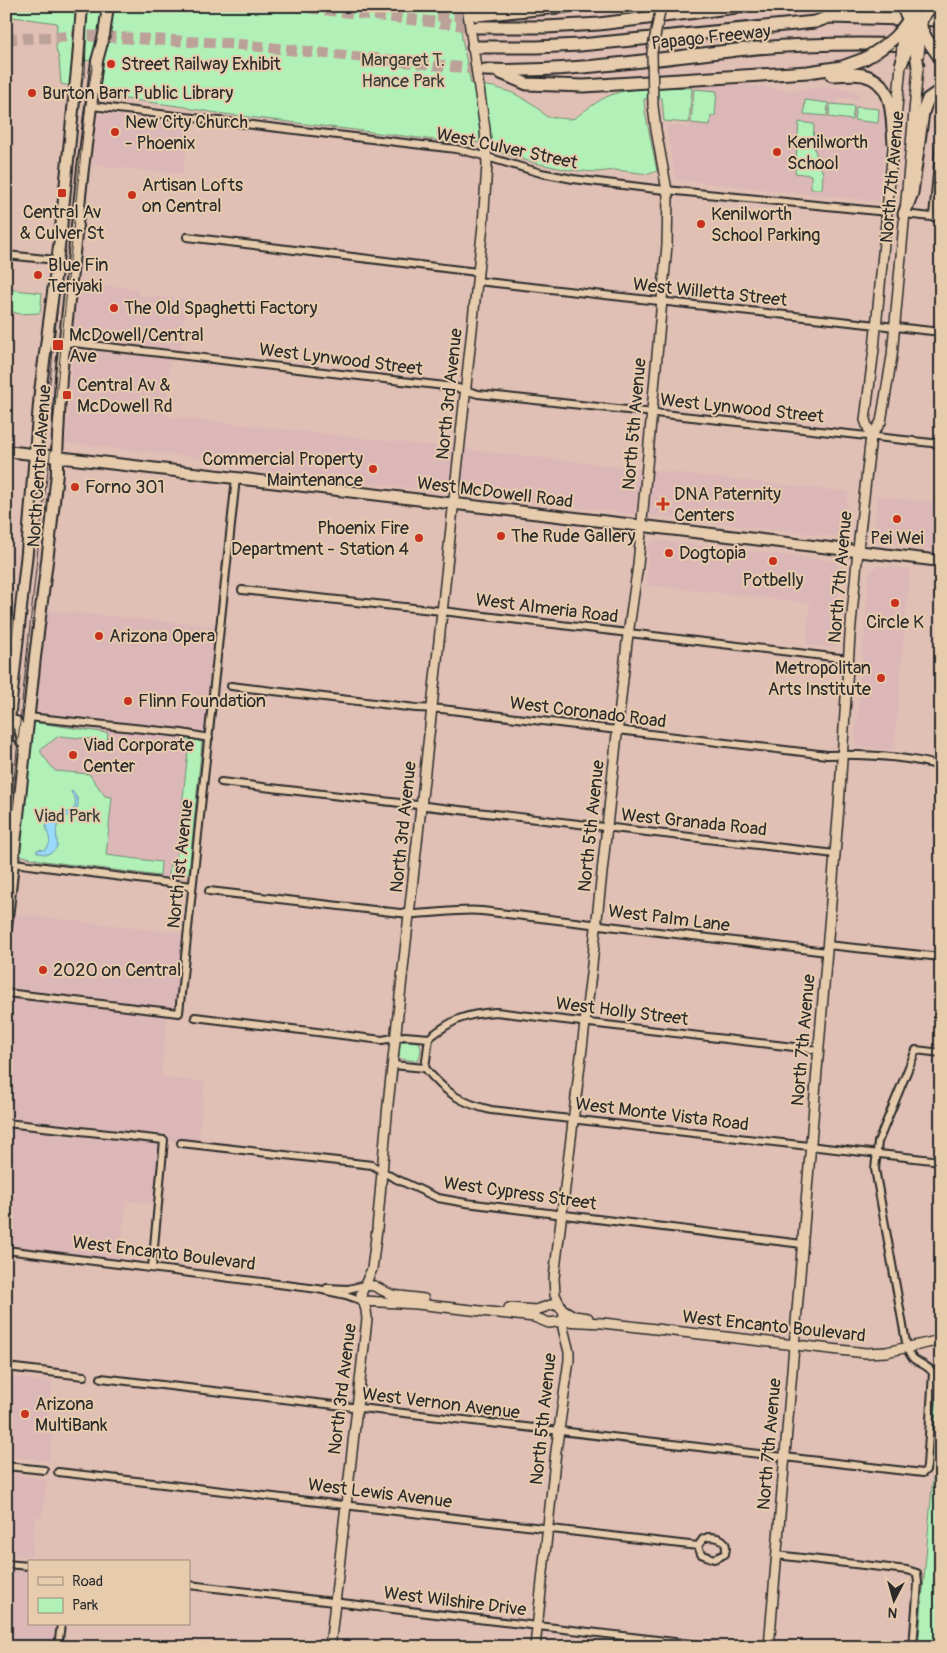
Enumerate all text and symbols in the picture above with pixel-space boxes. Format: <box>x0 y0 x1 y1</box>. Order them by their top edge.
street label: Papago Freeway <box>650 20 772 55</box>
park label: Margaret T. Hance Park <box>361 49 445 93</box>
place label: Street Railway Exhibit <box>121 53 281 76</box>
marker: Street Railway Exhibit <box>105 58 117 70</box>
place label: Burton Barr Public Library <box>42 82 234 105</box>
marker: Burton Barr Public Library <box>26 87 38 99</box>
street label: North 7th Avenue <box>875 110 910 244</box>
place label: New City Church - Phoenix <box>125 111 248 155</box>
street label: West Culver Street <box>434 122 580 175</box>
marker: New City Church - Phoenix <box>109 126 121 138</box>
place label: Kenilworth School <box>787 131 868 175</box>
marker: Kenilworth School <box>771 146 783 158</box>
place label: Artisan Lofts on Central <box>142 174 243 218</box>
marker: Central Av & Culver St <box>56 187 68 199</box>
marker: Artisan Lofts on Central <box>126 189 138 201</box>
place label: Central Av & Culver St <box>20 201 105 245</box>
place label: Kenilworth School Parking <box>711 203 820 247</box>
marker: Kenilworth School Parking <box>695 218 707 230</box>
place label: Blue Fin Teriyaki <box>48 254 108 298</box>
marker: Blue Fin Teriyaki <box>32 269 44 281</box>
street label: West Willetta Street <box>632 273 789 312</box>
place label: The Old Spaghetti Factory <box>124 297 318 320</box>
marker: The Old Spaghetti Factory <box>108 302 120 314</box>
place label: McDowell/Central Ave <box>69 324 204 368</box>
street label: North 3rd Avenue <box>431 327 468 461</box>
marker: McDowell/Central Ave <box>51 338 65 352</box>
street label: West Lynwood Street <box>258 338 425 381</box>
street label: North 5th Avenue <box>617 357 652 491</box>
place label: Central Av & McDowell Rd <box>77 374 173 418</box>
street label: North Central Avenue <box>22 384 57 548</box>
street label: West Lynwood Street <box>659 388 826 429</box>
marker: Central Av & McDowell Rd <box>61 389 73 401</box>
place label: Commercial Property Maintenance <box>202 448 363 492</box>
marker: Commercial Property Maintenance <box>367 463 379 475</box>
street label: West McDowell Road <box>416 472 574 513</box>
place label: Forno 301 <box>85 476 165 499</box>
marker: Forno 301 <box>69 481 81 493</box>
place label: DNA Paternity Centers <box>674 483 781 527</box>
marker: DNA Paternity Centers <box>656 497 670 511</box>
street label: North 7th Avenue <box>823 510 858 644</box>
marker: Pei Wei <box>891 513 903 525</box>
place label: Phoenix Fire Department - Station 4 <box>231 517 410 561</box>
place label: The Rude Gallery <box>511 525 636 548</box>
place label: Pei Wei <box>870 527 924 550</box>
marker: The Rude Gallery <box>495 530 507 542</box>
marker: Phoenix Fire Department - Station 4 <box>413 532 425 544</box>
place label: Dogtopia <box>679 542 746 565</box>
marker: Dogtopia <box>663 547 675 559</box>
marker: Potbelly <box>767 555 779 567</box>
place label: Potbelly <box>743 569 804 592</box>
street label: West Almeria Road <box>474 588 620 629</box>
marker: Circle K <box>889 597 901 609</box>
place label: Circle K <box>866 611 924 634</box>
place label: Arizona Opera <box>109 625 215 648</box>
marker: Arizona Opera <box>93 630 105 642</box>
place label: Metropolitan Arts Institute <box>768 657 871 701</box>
marker: Metropolitan Arts Institute <box>875 672 887 684</box>
place label: Flinn Foundation <box>138 690 266 713</box>
street label: West Coronado Road <box>508 691 668 734</box>
marker: Flinn Foundation <box>122 695 134 707</box>
place label: Viad Corporate Center <box>83 734 194 778</box>
marker: Viad Corporate Center <box>67 749 79 761</box>
street label: North 5th Avenue <box>573 759 610 893</box>
street label: North 3rd Avenue <box>385 760 422 894</box>
street label: North 1st Avenue <box>162 798 199 930</box>
street label: West Granada Road <box>620 803 768 842</box>
park label: Viad Park <box>34 805 101 828</box>
street label: West Palm Lane <box>607 900 731 937</box>
place label: 2020 on Central <box>53 959 181 982</box>
marker: 2020 on Central <box>37 964 49 976</box>
street label: North 7th Avenue <box>786 973 821 1107</box>
street label: West Holly Street <box>554 992 690 1031</box>
street label: West Monte Vista Road <box>574 1092 750 1137</box>
street label: West Cypress Street <box>442 1171 599 1216</box>
street label: West Encanto Boulevard <box>71 1231 257 1276</box>
street label: West Encanto Boulevard <box>681 1305 867 1348</box>
street label: North 3rd Avenue <box>323 1322 362 1456</box>
street label: North 5th Avenue <box>525 1352 562 1486</box>
street label: North 7th Avenue <box>752 1377 787 1511</box>
street label: West Vernon Avenue <box>361 1382 521 1425</box>
place label: Arizona MultiBank <box>35 1393 108 1437</box>
marker: Arizona MultiBank <box>19 1408 31 1420</box>
street label: West Lewis Avenue <box>307 1473 453 1514</box>
legend <box>28 1560 190 1626</box>
text: Road <box>72 1572 103 1591</box>
north arrow <box>870 1576 920 1626</box>
street label: West Wilshire Drive <box>382 1581 528 1622</box>
text: Park <box>72 1596 99 1615</box>
text: N <box>887 1603 898 1621</box>

